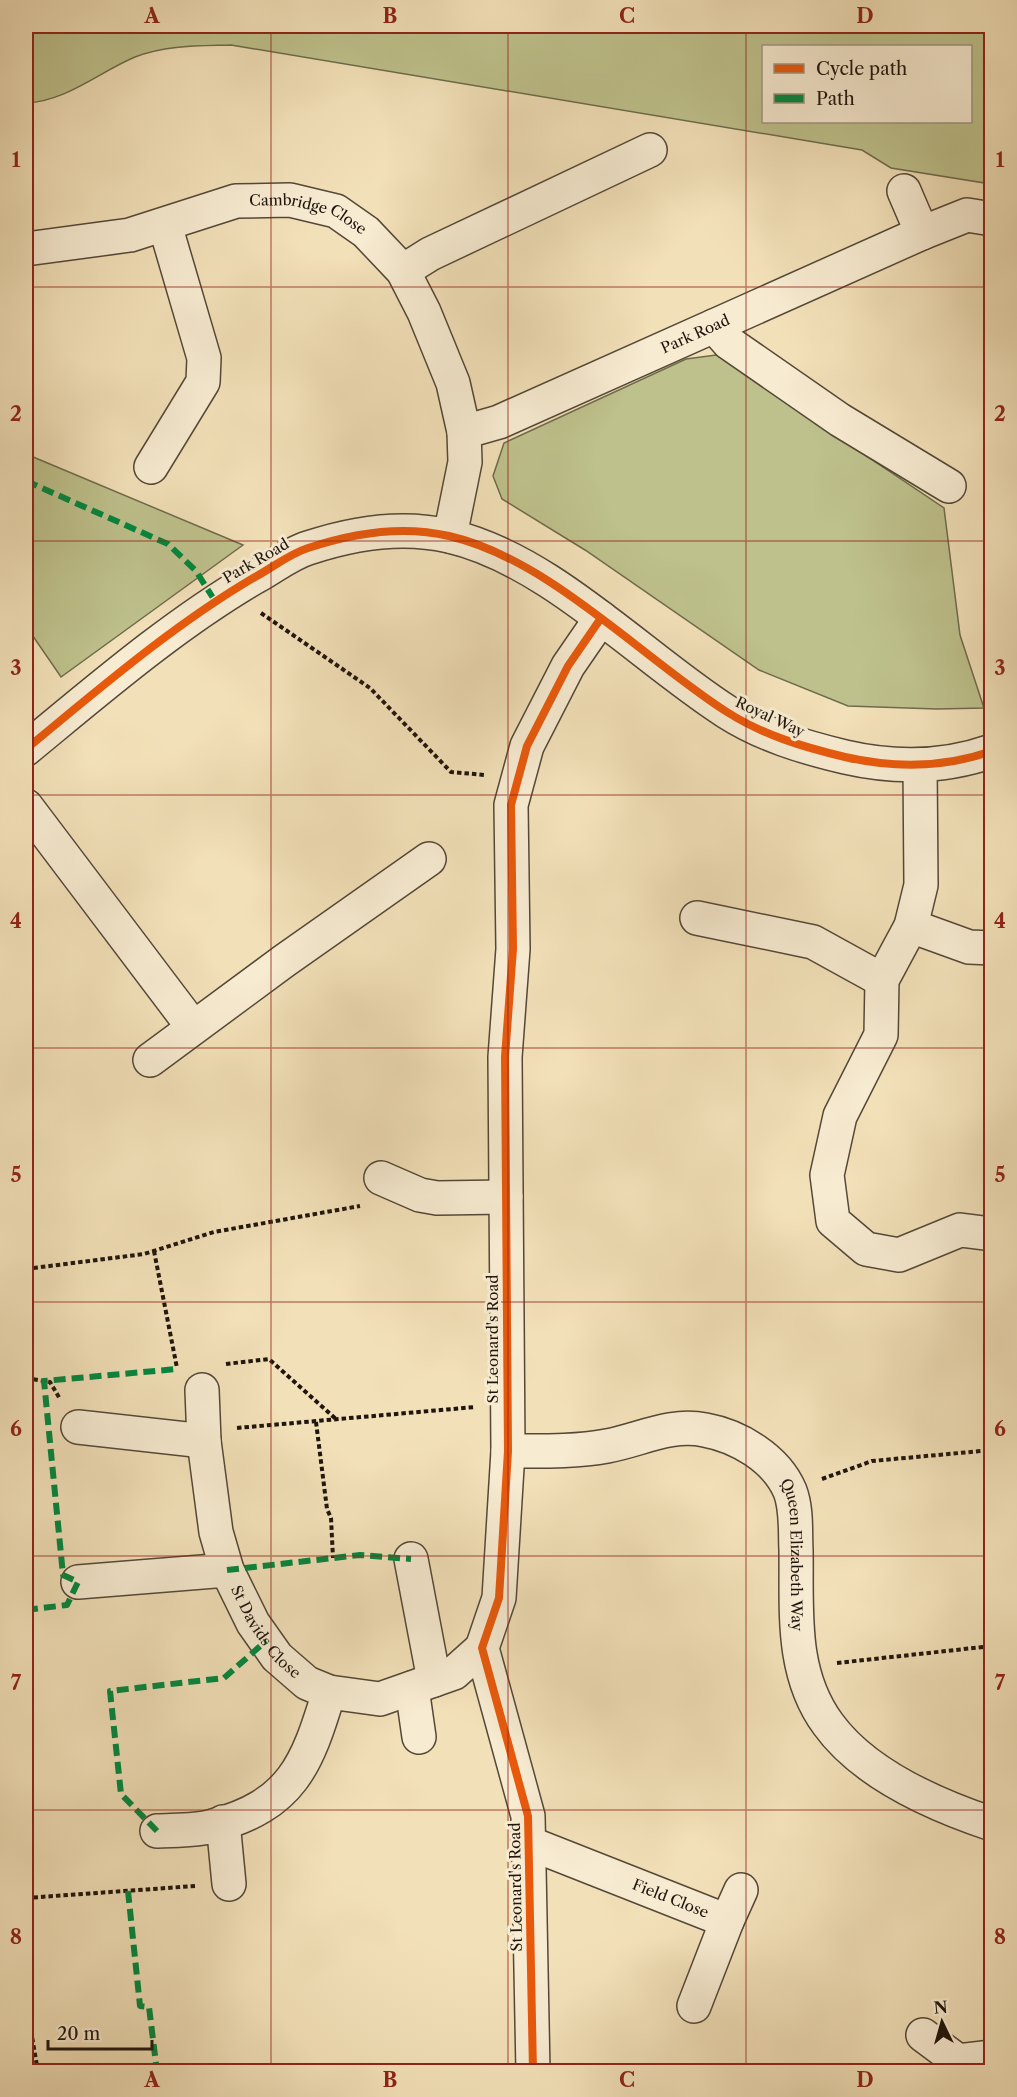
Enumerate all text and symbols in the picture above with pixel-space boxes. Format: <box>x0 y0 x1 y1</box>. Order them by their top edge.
text: A <box>143 4 160 28</box>
text: B <box>383 4 398 28</box>
text: C <box>619 4 635 28</box>
text: D <box>856 4 874 28</box>
legend <box>762 45 972 123</box>
text: Cycle path <box>816 58 907 80</box>
text: Path <box>816 88 855 110</box>
text: 1 <box>12 148 21 172</box>
text: 1 <box>996 148 1005 172</box>
street label: Cambridge Close <box>249 190 370 238</box>
street label: Park Road <box>658 310 733 357</box>
text: 2 <box>10 402 22 426</box>
text: 2 <box>994 402 1006 426</box>
street label: Park Road <box>219 534 292 587</box>
text: 3 <box>10 656 22 680</box>
text: 3 <box>994 656 1006 680</box>
street label: Royal Way <box>733 692 808 741</box>
text: 4 <box>10 909 22 933</box>
text: 4 <box>994 909 1006 933</box>
text: 5 <box>10 1163 22 1187</box>
text: 5 <box>994 1163 1006 1187</box>
street label: St Leonard's Road <box>483 1274 502 1404</box>
text: 6 <box>10 1417 22 1441</box>
text: 6 <box>994 1417 1006 1441</box>
street label: Queen Elizabeth Way <box>776 1475 807 1632</box>
street label: St Davids Close <box>227 1582 305 1682</box>
text: 7 <box>11 1671 22 1695</box>
text: 7 <box>995 1671 1006 1695</box>
street label: St Leonard's Road <box>505 1822 526 1952</box>
street label: Field Close <box>630 1875 712 1922</box>
text: 8 <box>10 1925 22 1949</box>
text: 8 <box>994 1925 1006 1949</box>
north arrow <box>912 1992 972 2052</box>
text: N <box>933 1996 949 2018</box>
scale bar <box>48 2013 152 2051</box>
text: 20 m <box>57 2023 101 2045</box>
text: A <box>143 2068 160 2092</box>
text: B <box>383 2068 398 2092</box>
text: C <box>619 2068 635 2092</box>
text: D <box>856 2068 874 2092</box>

